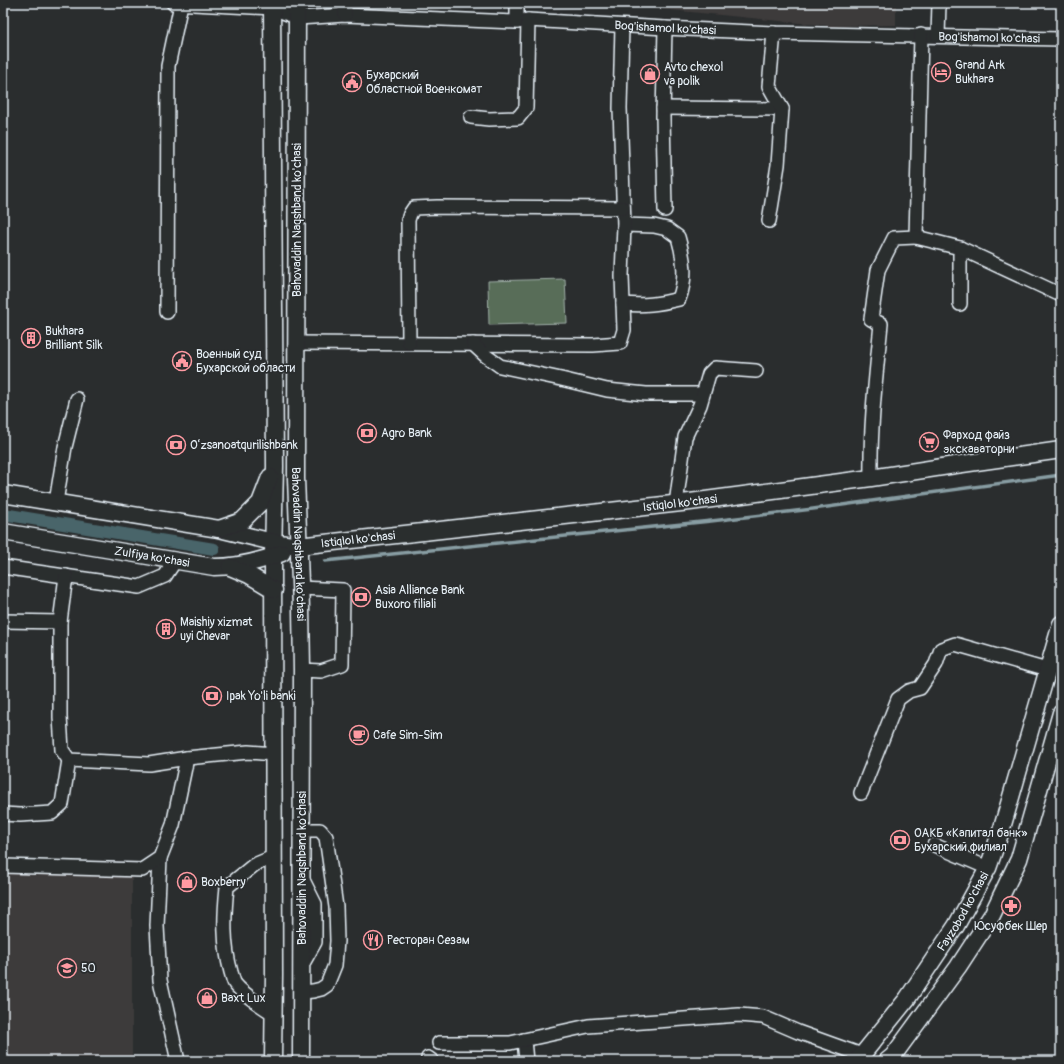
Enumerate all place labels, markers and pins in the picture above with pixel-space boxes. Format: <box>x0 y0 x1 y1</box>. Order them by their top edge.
place label: Grand Ark Bukhara <box>955 58 1005 87</box>
place label: Avto chexol va polik <box>663 60 723 89</box>
hotel icon: Grand Ark Bukhara <box>930 61 952 83</box>
shop icon: Avto chexol va polik <box>639 63 661 85</box>
place label: Бухарский Областной Военкомат <box>366 68 482 97</box>
public building icon: Бухарский Областной Военкомат <box>341 71 363 93</box>
place label: Bukhara Brilliant Silk <box>45 324 102 353</box>
building icon: Bukhara Brilliant Silk <box>20 327 42 349</box>
place label: Военный суд Бухарской области <box>196 347 296 376</box>
public building icon: Военный суд Бухарской области <box>171 350 193 372</box>
bank icon: Agro Bank <box>356 422 378 444</box>
place label: Agro Bank <box>381 426 432 441</box>
place label: Фарход файз экскаваторни <box>943 428 1015 457</box>
supermarket icon: Фарход файз экскаваторни <box>918 431 940 453</box>
bank icon: Oʻzsanoatqurilishbank <box>165 434 187 456</box>
place label: Oʻzsanoatqurilishbank <box>190 438 298 453</box>
place label: Asia Alliance Bank Buxoro filiali <box>375 583 465 612</box>
bank icon: Asia Alliance Bank Buxoro filiali <box>350 586 372 608</box>
place label: Maishiy xizmat uyi Chevar <box>180 615 253 644</box>
building icon: Maishiy xizmat uyi Chevar <box>155 618 177 640</box>
bank icon: Ipak Yo'li banki <box>201 685 223 707</box>
place label: Ipak Yo'li banki <box>226 689 296 704</box>
cafe icon: Cafe Sim-Sim <box>348 724 370 746</box>
place label: Cafe Sim-Sim <box>373 728 443 743</box>
place label: ОАКБ «Капитал банк» Бухарский филиал <box>914 826 1027 855</box>
bank icon: ОАКБ «Капитал банк» Бухарский филиал <box>889 829 911 851</box>
shop icon: Boxberry <box>176 871 198 893</box>
place label: Boxberry <box>201 875 246 890</box>
pharmacy icon: Юсуфбек Шер <box>1000 895 1022 917</box>
place label: Юсуфбек Шер <box>974 919 1048 934</box>
restaurant icon: Ресторан Сезам <box>362 929 384 951</box>
place label: Ресторан Сезам <box>387 933 470 948</box>
school or university icon: 50 <box>56 957 78 979</box>
place label: 50 <box>81 961 96 976</box>
shop icon: Baxt Lux <box>196 987 218 1009</box>
place label: Baxt Lux <box>221 991 266 1006</box>

